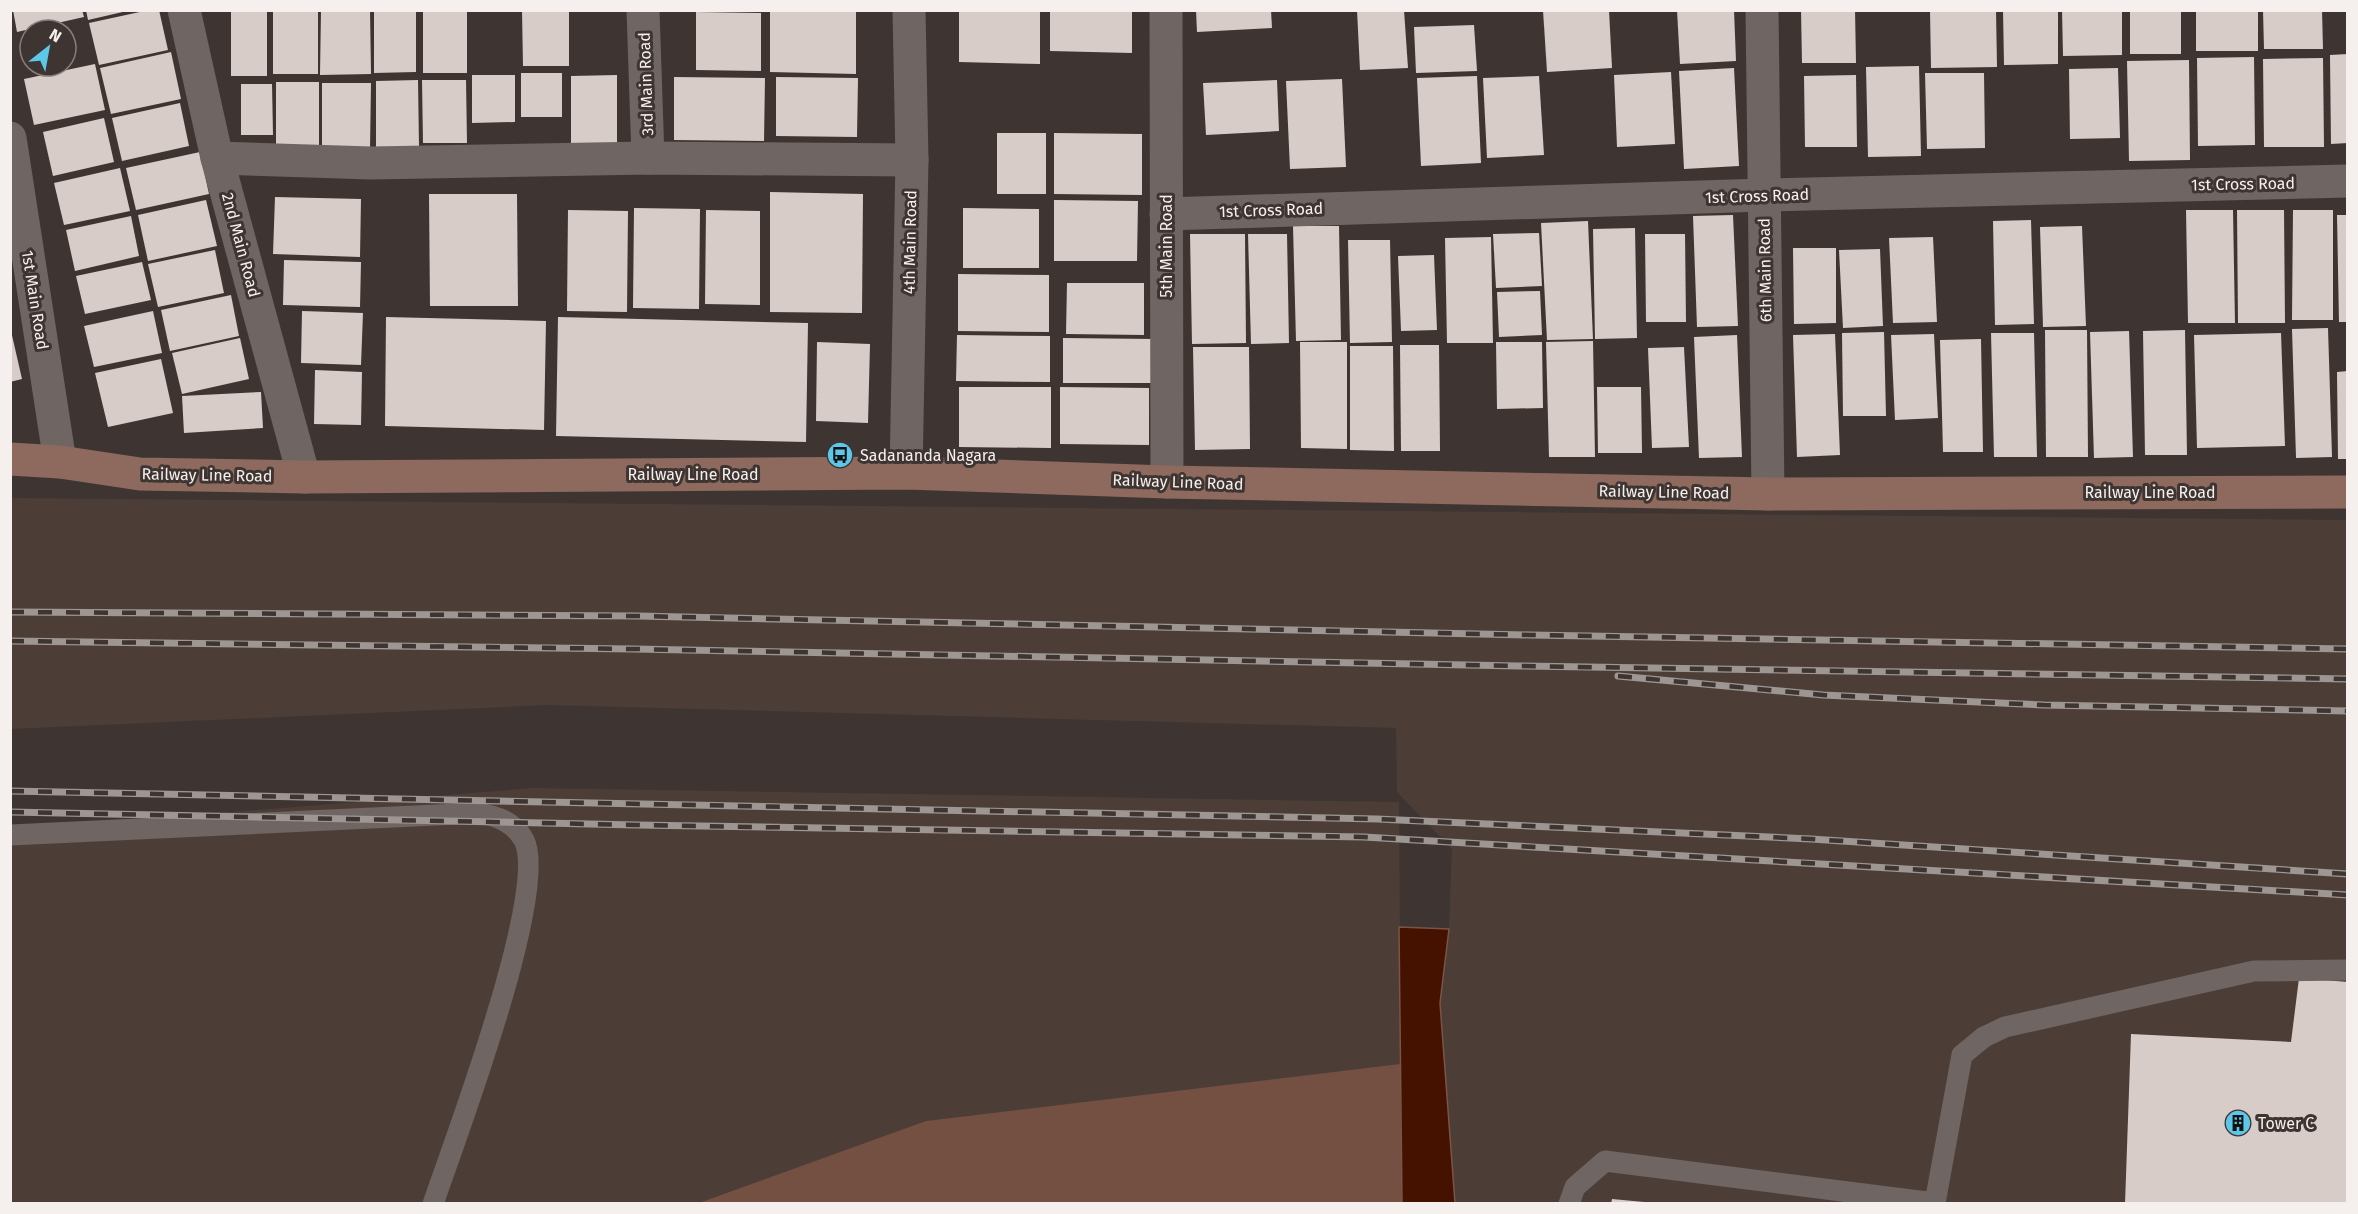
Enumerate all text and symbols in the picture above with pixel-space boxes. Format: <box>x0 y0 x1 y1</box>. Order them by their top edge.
north arrow <box>18 18 78 78</box>
text: N <box>46 25 65 46</box>
street label: 3rd Main Road <box>635 32 657 136</box>
street label: 1st Cross Road <box>2191 174 2295 194</box>
street label: 1st Cross Road <box>1705 185 1809 207</box>
street label: 4th Main Road <box>900 190 920 294</box>
street label: 2nd Main Road <box>218 191 264 299</box>
street label: 5th Main Road <box>1157 194 1176 298</box>
street label: 1st Cross Road <box>1219 199 1323 221</box>
street label: 6th Main Road <box>1755 218 1775 322</box>
street label: 1st Main Road <box>18 249 52 351</box>
bus stop icon: Sadananda Nagara <box>825 440 855 470</box>
place label: Sadananda Nagara <box>860 446 996 465</box>
street label: Railway Line Road <box>141 464 273 486</box>
street label: Railway Line Road <box>628 465 759 484</box>
street label: Railway Line Road <box>1112 470 1244 494</box>
street label: Railway Line Road <box>1598 481 1730 503</box>
street label: Railway Line Road <box>2085 483 2216 502</box>
building icon: Tower C <box>2223 1108 2253 1138</box>
place label: Tower C <box>2258 1114 2314 1133</box>

